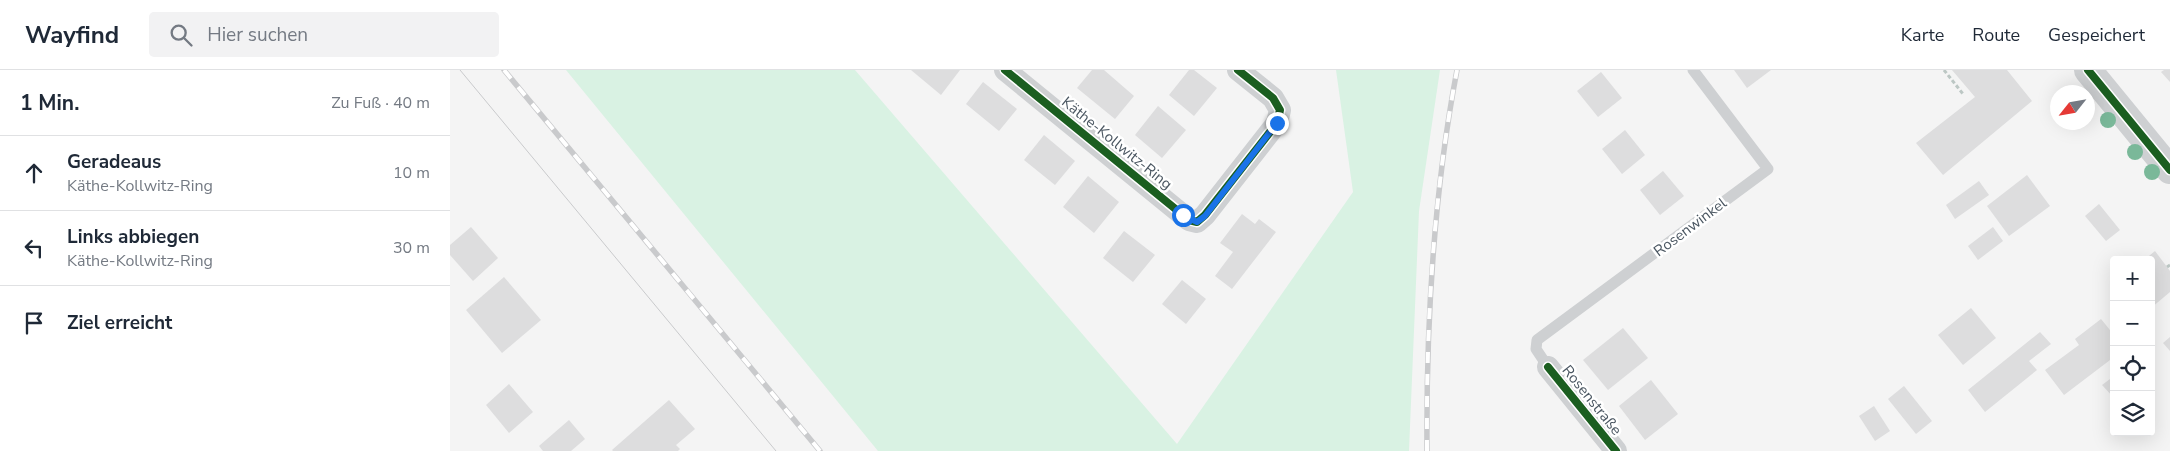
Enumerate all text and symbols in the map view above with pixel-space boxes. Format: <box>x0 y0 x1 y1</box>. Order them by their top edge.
search box <box>149 12 499 57</box>
text: Wayfind <box>25 19 119 51</box>
icon: search <box>167 21 195 49</box>
text: Hier suchen <box>207 22 308 48</box>
text: Karte <box>1901 23 1944 47</box>
text: Route <box>1972 23 2020 47</box>
text: Gespeichert <box>2048 23 2145 47</box>
north arrow <box>2050 85 2095 130</box>
text: 1 Min. <box>20 89 79 117</box>
text: Zu Fuß · 40 m <box>331 92 430 114</box>
street label: Käthe-Kollwitz-Ring <box>1058 92 1176 194</box>
route end <box>1266 112 1289 135</box>
text: Geradeaus <box>67 149 161 175</box>
icon: ahead <box>20 159 48 187</box>
text: 10 m <box>393 162 430 184</box>
text: Käthe-Kollwitz-Ring <box>67 175 213 197</box>
street label: Rosenwinkel <box>1650 193 1731 261</box>
route start <box>1172 204 1195 227</box>
text: Links abbiegen <box>67 224 199 250</box>
icon: left <box>20 234 48 262</box>
text: 30 m <box>393 237 430 259</box>
text: Käthe-Kollwitz-Ring <box>67 250 213 272</box>
map controls <box>2110 256 2155 436</box>
button: + <box>2110 256 2155 301</box>
button: − <box>2110 301 2155 346</box>
icon: arrive <box>20 309 48 337</box>
text: Ziel erreicht <box>67 310 172 336</box>
button: locate <box>2110 346 2155 391</box>
street label: Rosenstraße <box>1558 361 1626 439</box>
button: layers <box>2110 391 2155 436</box>

